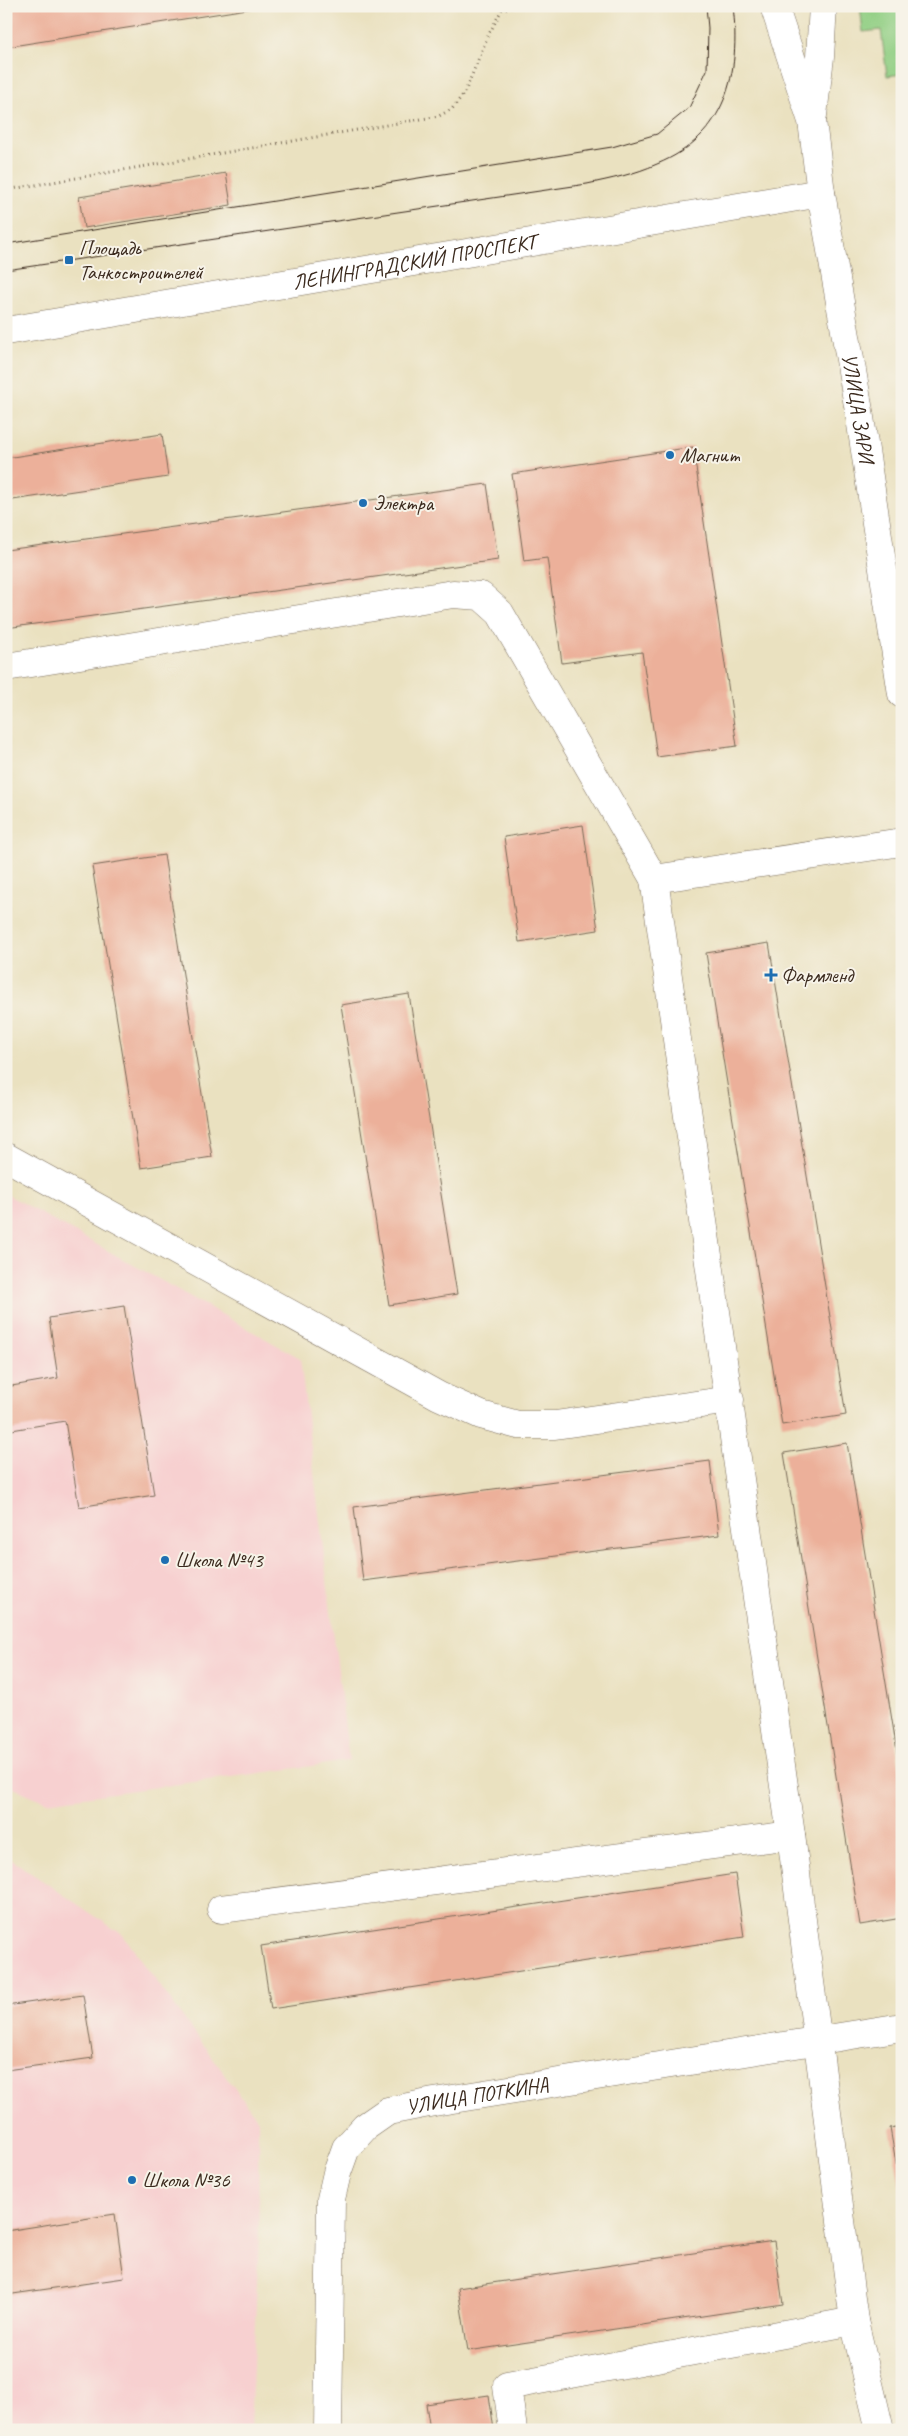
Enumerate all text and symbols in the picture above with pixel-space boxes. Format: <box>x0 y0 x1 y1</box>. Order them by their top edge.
street label: ЛЕНИНГРАДСКИЙ ПРОСПЕКТ <box>291 228 543 295</box>
place label: Площадь Танкостроителей <box>79 235 204 285</box>
marker: Площадь Танкостроителей <box>63 254 75 266</box>
street label: УЛИЦА ЗАРИ <box>836 351 880 468</box>
place label: Магнит <box>680 442 741 468</box>
marker: Магнит <box>664 449 676 461</box>
place label: Электра <box>373 490 435 516</box>
marker: Электра <box>357 497 369 509</box>
place label: Фармленд <box>781 962 855 988</box>
marker: Фармленд <box>765 969 777 981</box>
place label: Школа №43 <box>175 1547 264 1573</box>
marker: Школа №43 <box>159 1554 171 1566</box>
street label: УЛИЦА ПОТКИНА <box>404 2071 551 2120</box>
place label: Школа №36 <box>142 2167 230 2193</box>
marker: Школа №36 <box>126 2174 138 2186</box>

